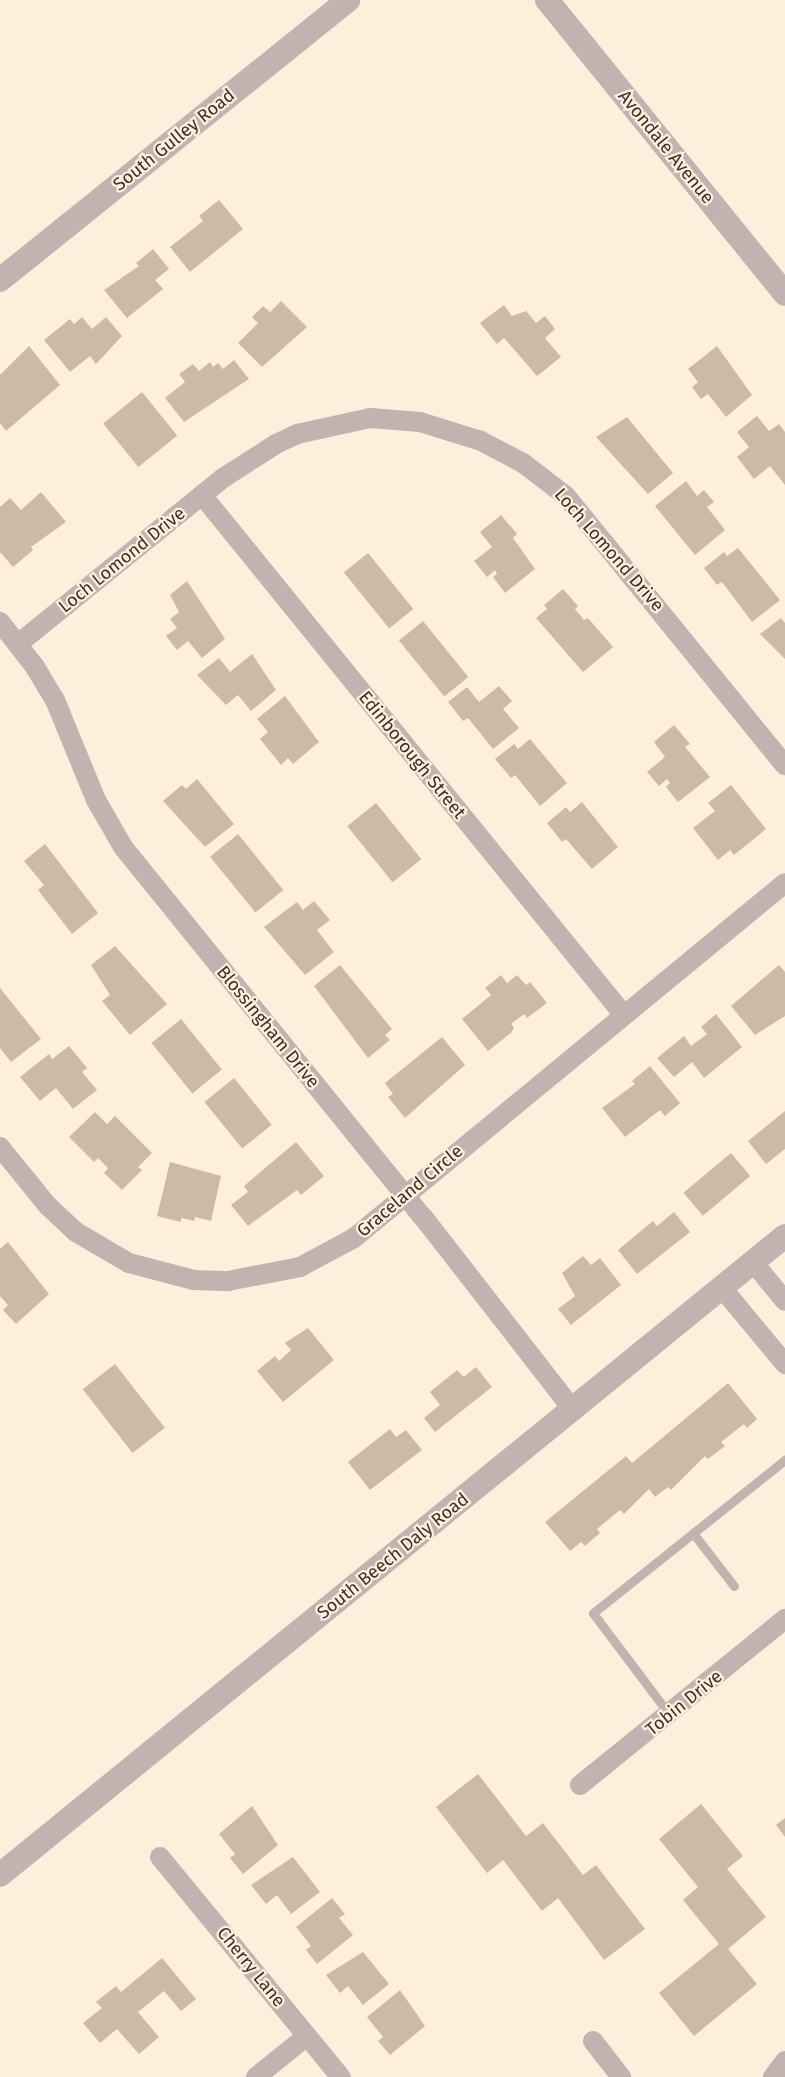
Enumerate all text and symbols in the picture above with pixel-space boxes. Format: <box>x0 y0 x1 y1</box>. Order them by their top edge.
street label: South Gulley Road <box>109 84 239 196</box>
street label: Avondale Avenue <box>614 86 718 208</box>
street label: Loch Lomond Drive <box>550 484 668 616</box>
street label: Loch Lomond Drive <box>55 502 189 618</box>
street label: Edinborough Street <box>354 687 470 823</box>
street label: Blossingham Drive <box>212 962 324 1092</box>
street label: Graceland Circle <box>353 1140 467 1242</box>
street label: South Beech Daly Road <box>313 1488 473 1624</box>
street label: Tobin Drive <box>641 1666 727 1740</box>
street label: Cherry Lane <box>212 1923 290 2011</box>

